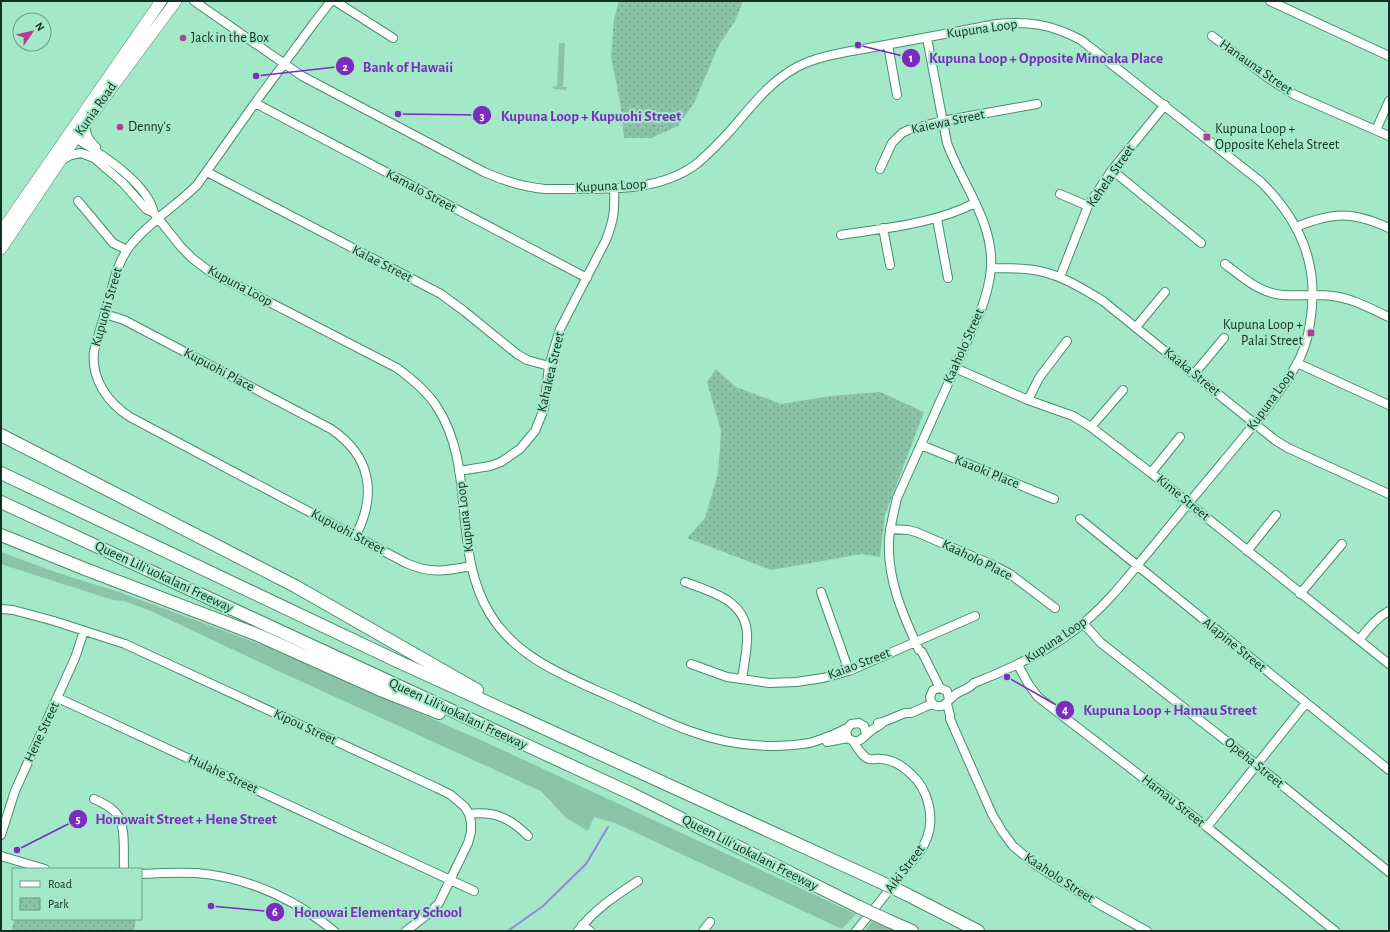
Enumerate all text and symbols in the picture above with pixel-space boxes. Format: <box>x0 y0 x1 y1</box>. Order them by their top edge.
north arrow <box>12 12 52 52</box>
street label: Kupuna Loop <box>946 17 1018 41</box>
text: N <box>33 20 47 33</box>
place label: Jack in the Box <box>191 31 269 45</box>
marker: Jack in the Box <box>178 33 188 43</box>
street label: Hanauna Street <box>1217 37 1295 97</box>
callout: Kupuna Loop + Opposite Minoaka Place <box>901 45 1171 72</box>
text: Kupuna Loop + Opposite Minoaka Place <box>929 51 1163 66</box>
text: 1 <box>909 52 913 64</box>
callout: Bank of Hawaii <box>335 53 461 80</box>
text: Bank of Hawaii <box>363 60 453 75</box>
text: 2 <box>342 61 348 73</box>
street label: Kunia Road <box>73 80 119 138</box>
callout: Kupuna Loop + Kupuohi Street <box>472 102 689 129</box>
street label: Kaiewa Street <box>910 107 987 137</box>
text: Kupuna Loop + Kupuohi Street <box>501 109 681 124</box>
text: 3 <box>479 110 485 122</box>
place label: Denny's <box>128 120 171 134</box>
marker: Denny's <box>115 122 125 132</box>
place label: Kupuna Loop + Opposite Kehela Street <box>1215 122 1340 152</box>
marker: Kupuna Loop + Opposite Kehela Street <box>1202 132 1212 142</box>
street label: Kehela Street <box>1084 142 1138 210</box>
street label: Kamalo Street <box>384 167 459 216</box>
street label: Kupuna Loop <box>575 177 647 195</box>
street label: Kalae Street <box>350 243 415 285</box>
street label: Kupuna Loop <box>205 263 275 309</box>
street label: Kupuohi Street <box>89 265 125 348</box>
street label: Kaaholo Street <box>941 306 987 385</box>
place label: Kupuna Loop + Palai Street <box>1223 318 1304 348</box>
marker: Kupuna Loop + Palai Street <box>1306 328 1316 338</box>
street label: Kahakea Street <box>535 330 567 414</box>
street label: Kaaka Street <box>1161 345 1223 399</box>
street label: Kupuohi Place <box>181 346 257 394</box>
street label: Kupuna Loop <box>1244 367 1298 433</box>
street label: Kaaoki Place <box>953 453 1021 491</box>
street label: Kime Street <box>1154 472 1213 524</box>
street label: Kupuna Loop <box>454 481 476 553</box>
street label: Kupuohi Street <box>309 507 388 558</box>
street label: Kaaholo Place <box>940 537 1014 583</box>
street label: Queen Liliʻuokalani Freeway <box>93 539 235 615</box>
street label: Kupuna Loop <box>1023 614 1089 666</box>
street label: Alapine Street <box>1199 615 1269 675</box>
street label: Kaiao Street <box>826 645 893 682</box>
street label: Queen Liliʻuokalani Freeway <box>387 676 529 752</box>
callout: Kupuna Loop + Hamau Street <box>1055 697 1265 724</box>
street label: Hene Street <box>22 699 62 764</box>
text: Kupuna Loop + Hamau Street <box>1083 703 1257 718</box>
text: 4 <box>1062 704 1068 716</box>
street label: Kipou Street <box>271 706 339 748</box>
street label: Opeha Street <box>1222 735 1287 791</box>
street label: Hulahe Street <box>186 752 261 797</box>
street label: Hamau Street <box>1139 772 1208 830</box>
callout: Honowait Street + Hene Street <box>68 805 285 832</box>
text: Honowait Street + Hene Street <box>95 812 277 827</box>
text: 5 <box>75 813 81 825</box>
street label: Queen Liliʻuokalani Freeway <box>680 813 820 893</box>
street label: Aiki Street <box>882 842 928 896</box>
street label: Kaaholo Street <box>1022 850 1097 906</box>
legend <box>12 868 142 920</box>
text: Road <box>48 878 72 890</box>
text: Park <box>48 898 69 910</box>
callout: Honowai Elementary School <box>265 898 470 925</box>
text: Honowai Elementary School <box>294 905 462 920</box>
text: 6 <box>272 906 278 918</box>

